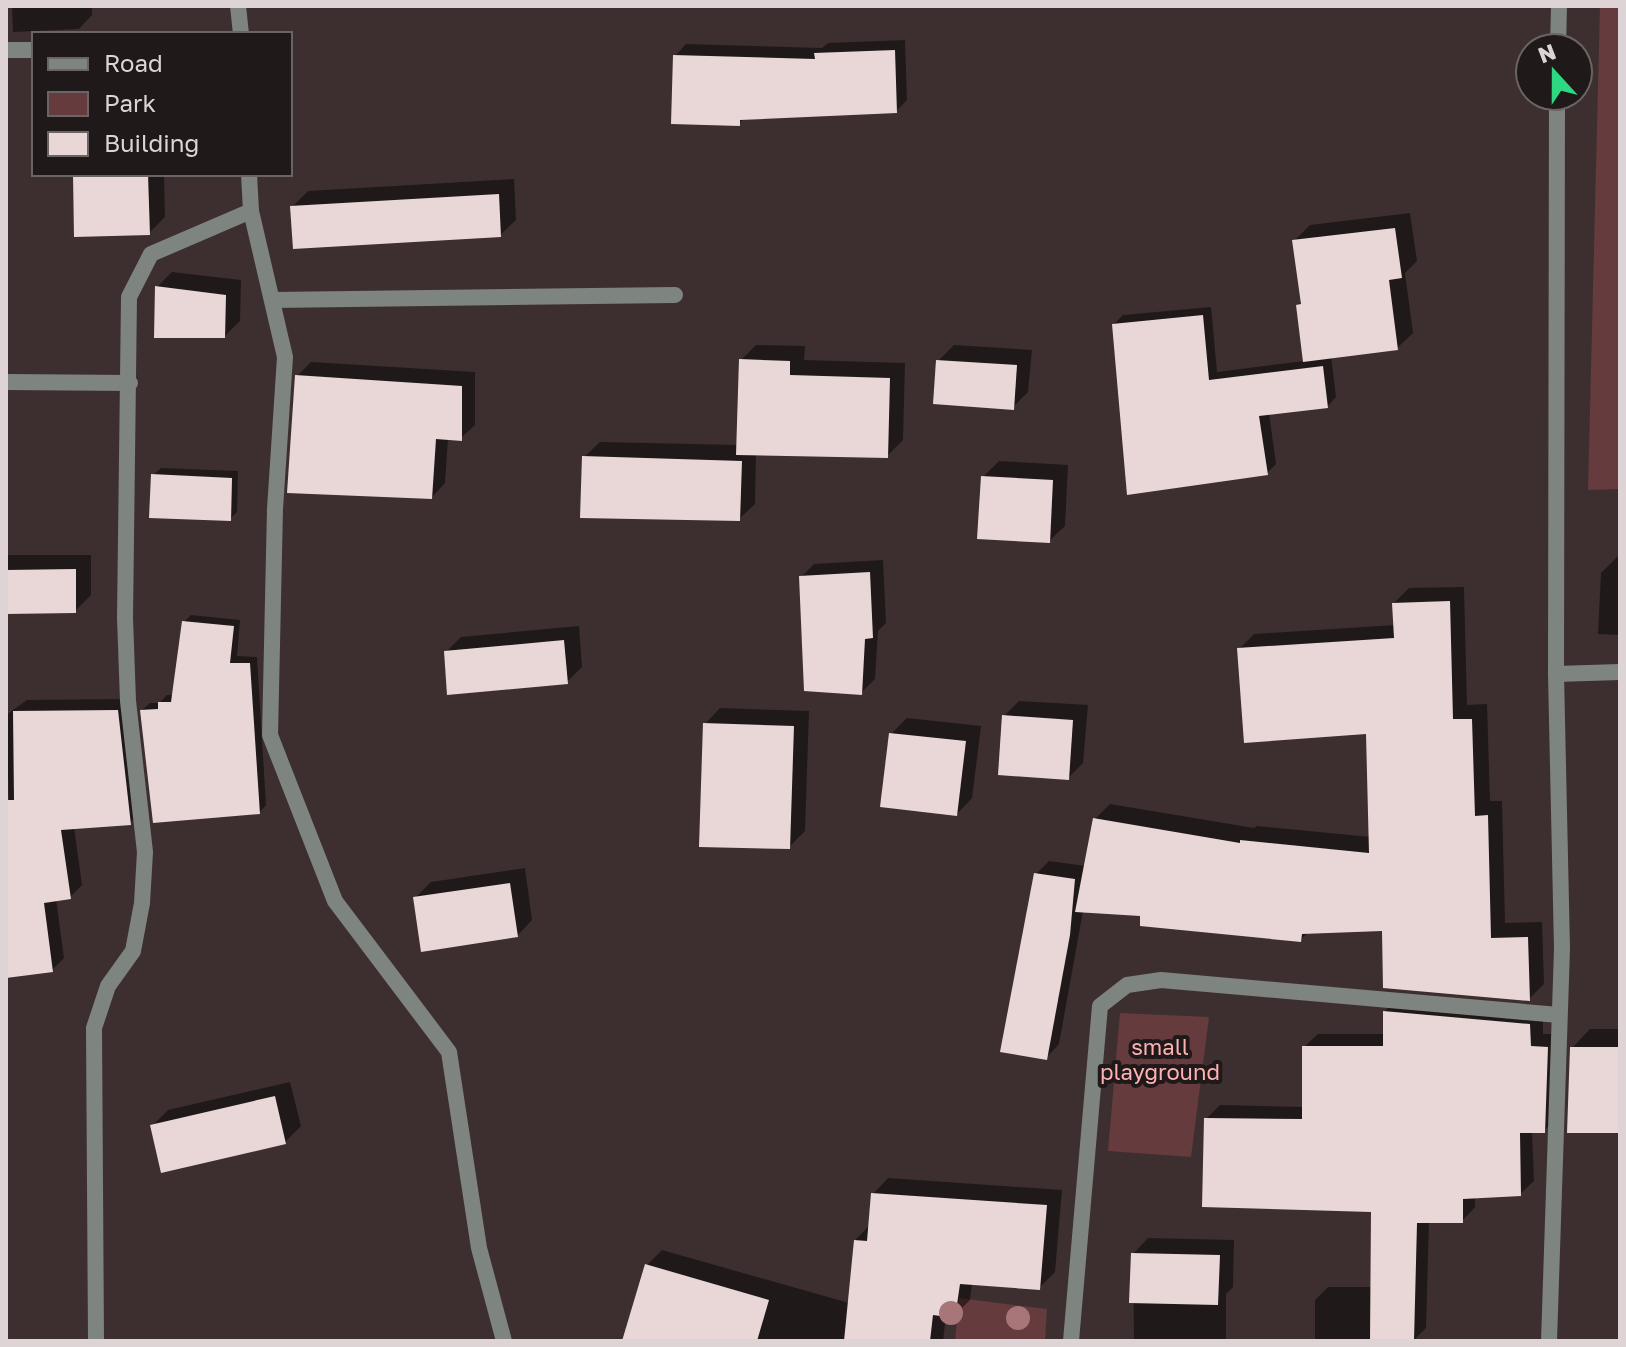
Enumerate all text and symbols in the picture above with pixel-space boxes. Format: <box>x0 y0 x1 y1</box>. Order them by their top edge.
legend <box>32 32 292 176</box>
north arrow <box>1514 32 1594 112</box>
text: N <box>1534 37 1559 68</box>
text: Road <box>104 48 163 77</box>
text: Park <box>104 88 156 117</box>
text: Building <box>104 128 199 157</box>
park label: small playground <box>1100 1033 1220 1085</box>

